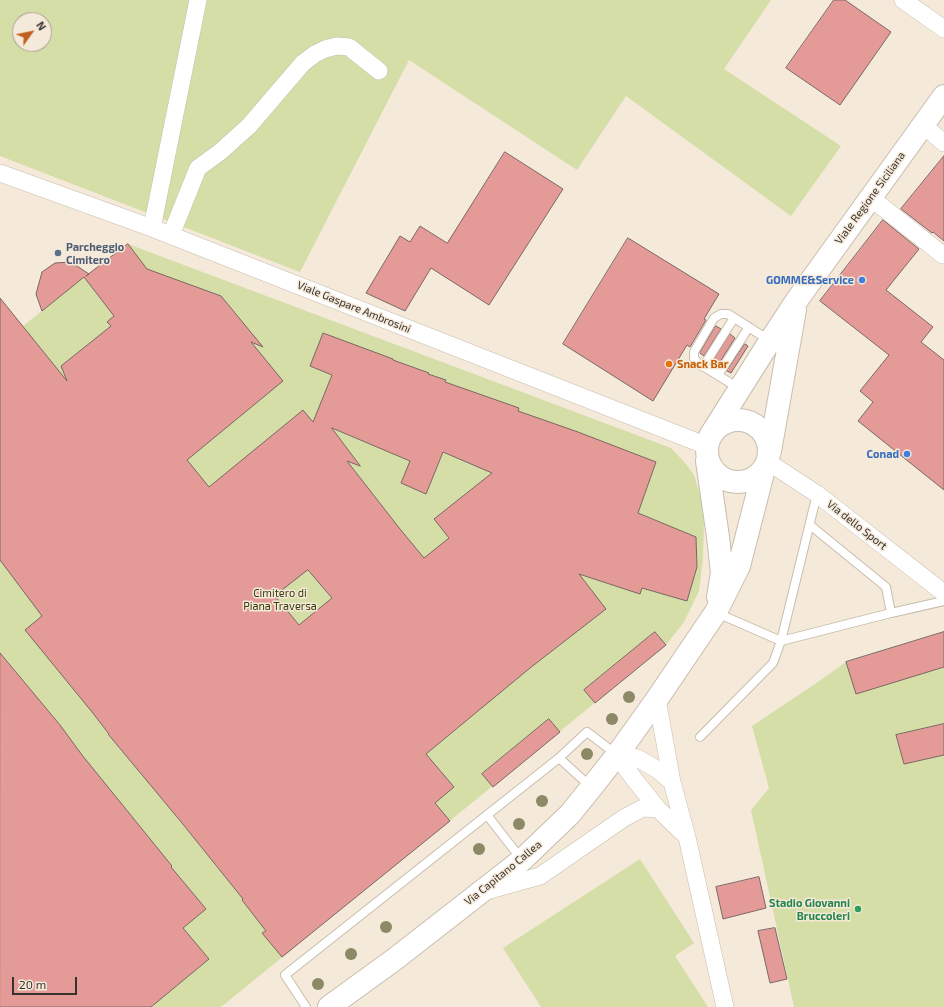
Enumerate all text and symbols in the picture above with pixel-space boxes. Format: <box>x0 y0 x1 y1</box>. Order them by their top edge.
north arrow <box>12 12 52 52</box>
text: N <box>34 19 49 33</box>
street label: Viale Regione Siciliana <box>832 149 908 247</box>
place label: Parcheggio Cimitero <box>66 240 124 266</box>
marker: Parcheggio Cimitero <box>53 248 63 258</box>
place label: GOMME&Service <box>766 273 854 287</box>
marker: GOMME&Service <box>857 275 867 285</box>
street label: Viale Gaspare Ambrosini <box>295 278 413 336</box>
place label: Snack Bar <box>677 357 728 371</box>
marker: Snack Bar <box>664 359 674 369</box>
place label: Conad <box>867 447 899 461</box>
marker: Conad <box>902 449 912 459</box>
street label: Via dello Sport <box>824 497 890 553</box>
park label: Cimitero di Piana Traversa <box>243 586 317 612</box>
street label: Via Capitano Callea <box>462 838 544 908</box>
place label: Stadio Giovanni Bruccoleri <box>769 896 850 922</box>
marker: Stadio Giovanni Bruccoleri <box>853 904 863 914</box>
scale bar <box>14 969 79 995</box>
text: 20 m <box>19 977 46 991</box>

